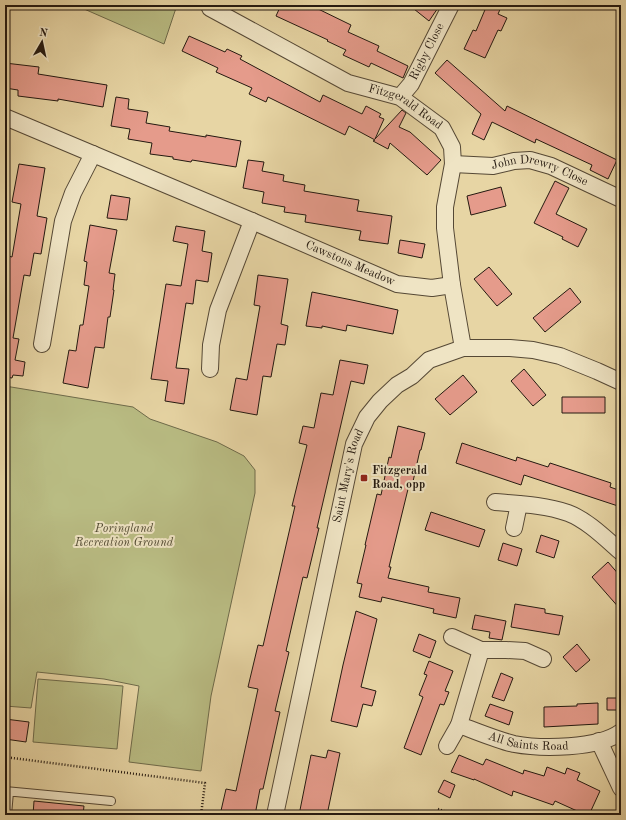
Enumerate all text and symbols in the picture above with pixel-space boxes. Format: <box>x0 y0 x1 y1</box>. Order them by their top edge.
street label: Rigby Close <box>408 21 447 82</box>
north arrow <box>22 22 62 62</box>
text: N <box>38 28 49 40</box>
street label: Fitzgerald Road <box>367 83 444 132</box>
street label: John Drewry Close <box>490 154 590 189</box>
street label: Cawstons Meadow <box>304 239 397 289</box>
street label: Saint Mary's Road <box>331 427 366 524</box>
place label: Fitzgerald Road, opp <box>372 465 428 491</box>
marker: Fitzgerald Road, opp <box>359 473 369 483</box>
park label: Poringland Recreation Ground <box>74 523 174 549</box>
street label: All Saints Road <box>486 730 569 753</box>

